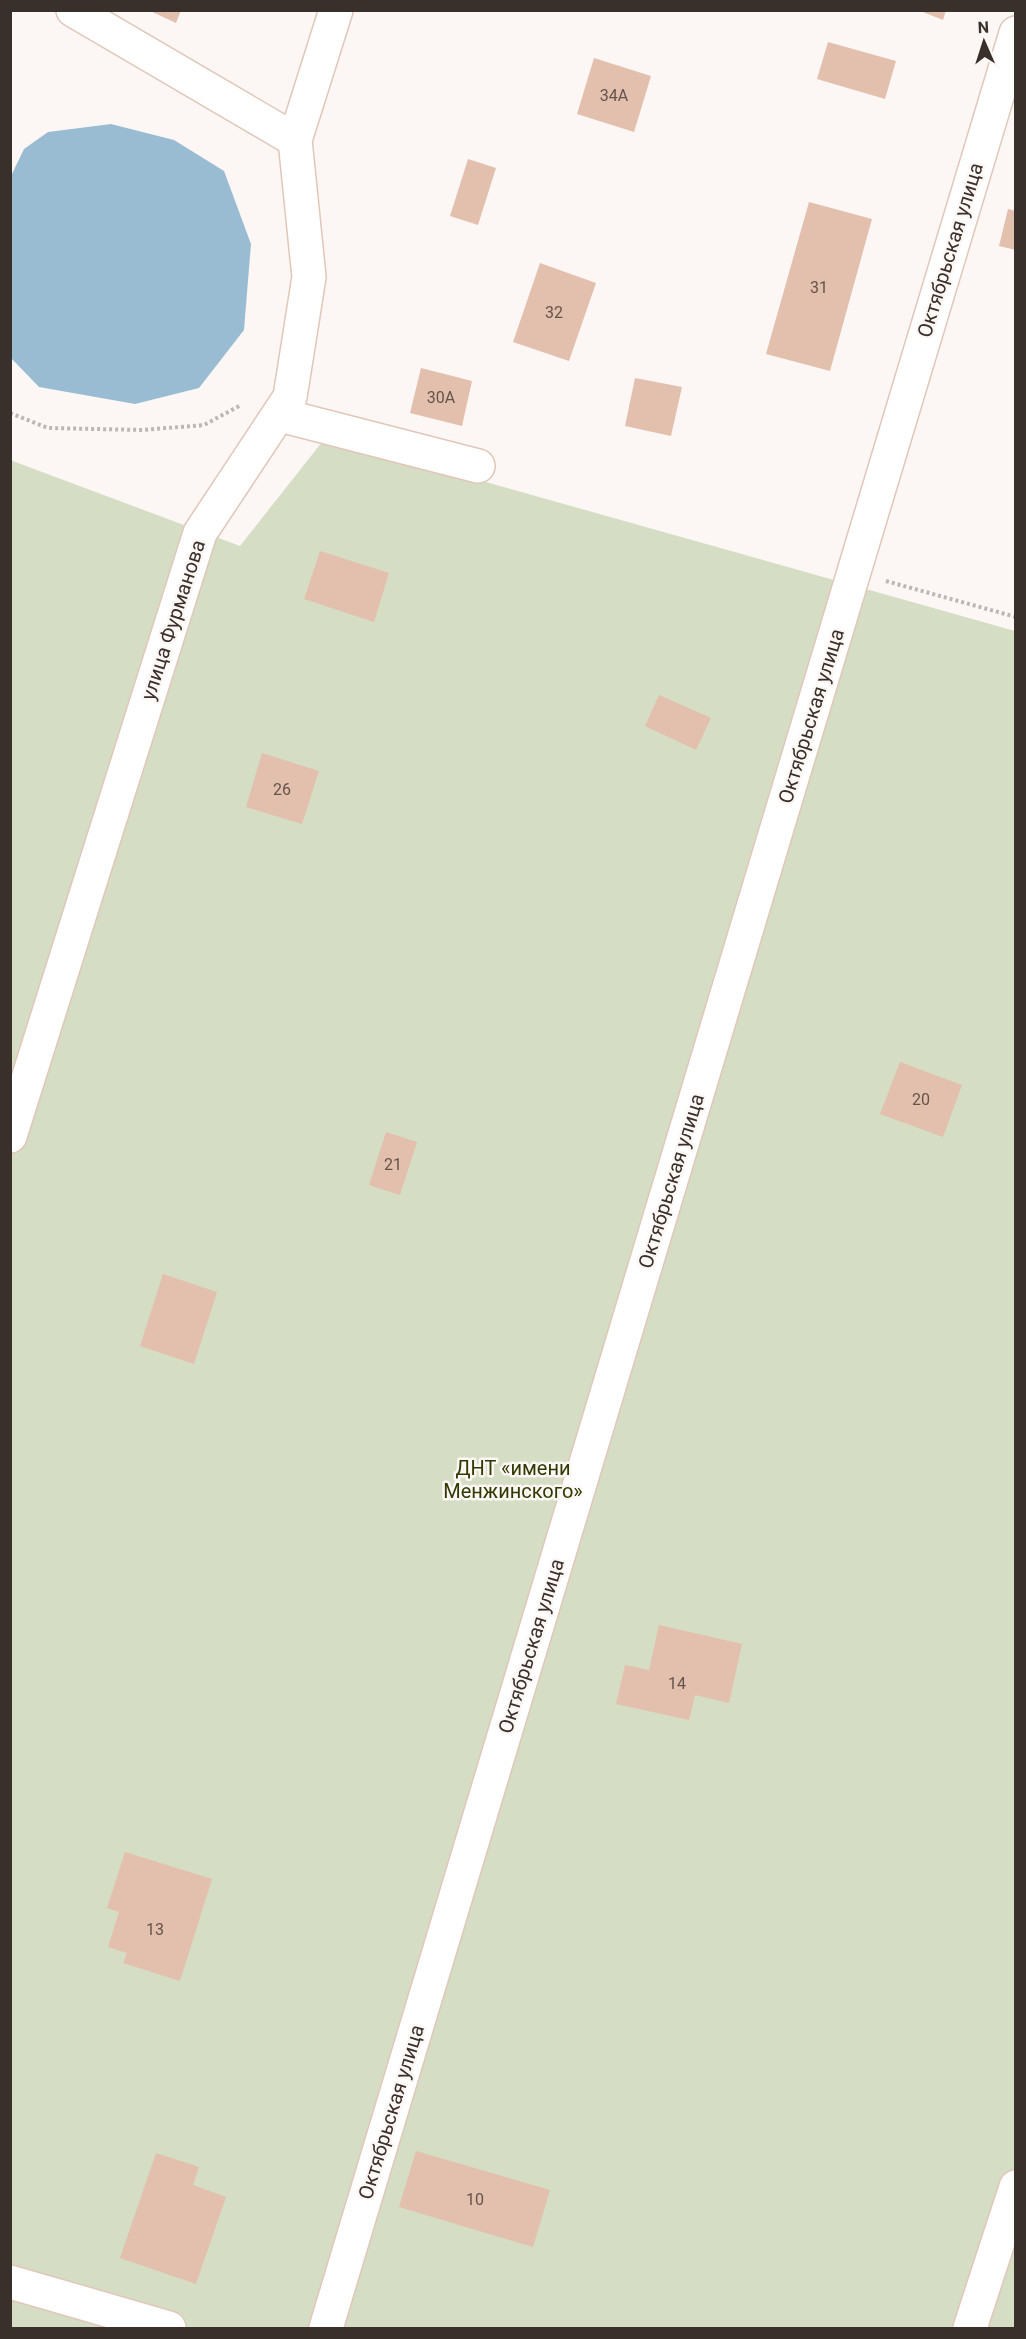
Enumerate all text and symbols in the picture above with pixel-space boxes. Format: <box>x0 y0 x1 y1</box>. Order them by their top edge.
north arrow <box>954 12 1014 72</box>
text: N <box>977 18 989 37</box>
house number: 34А <box>600 86 629 105</box>
street label: Октябрьская улица <box>912 160 988 340</box>
house number: 31 <box>810 278 828 297</box>
house number: 32 <box>545 303 563 322</box>
house number: 30А <box>427 388 456 407</box>
street label: улица Фурманова <box>136 537 210 703</box>
street label: Октябрьская улица <box>773 626 849 806</box>
house number: 26 <box>273 780 291 799</box>
house number: 20 <box>912 1090 930 1109</box>
street label: Октябрьская улица <box>633 1091 709 1271</box>
house number: 21 <box>384 1155 402 1174</box>
park label: ДНТ «имени Менжинского» <box>443 1456 583 1503</box>
street label: Октябрьская улица <box>493 1556 569 1736</box>
house number: 14 <box>668 1674 686 1693</box>
house number: 13 <box>146 1920 164 1939</box>
street label: Октябрьская улица <box>353 2022 429 2202</box>
house number: 10 <box>466 2190 484 2209</box>

